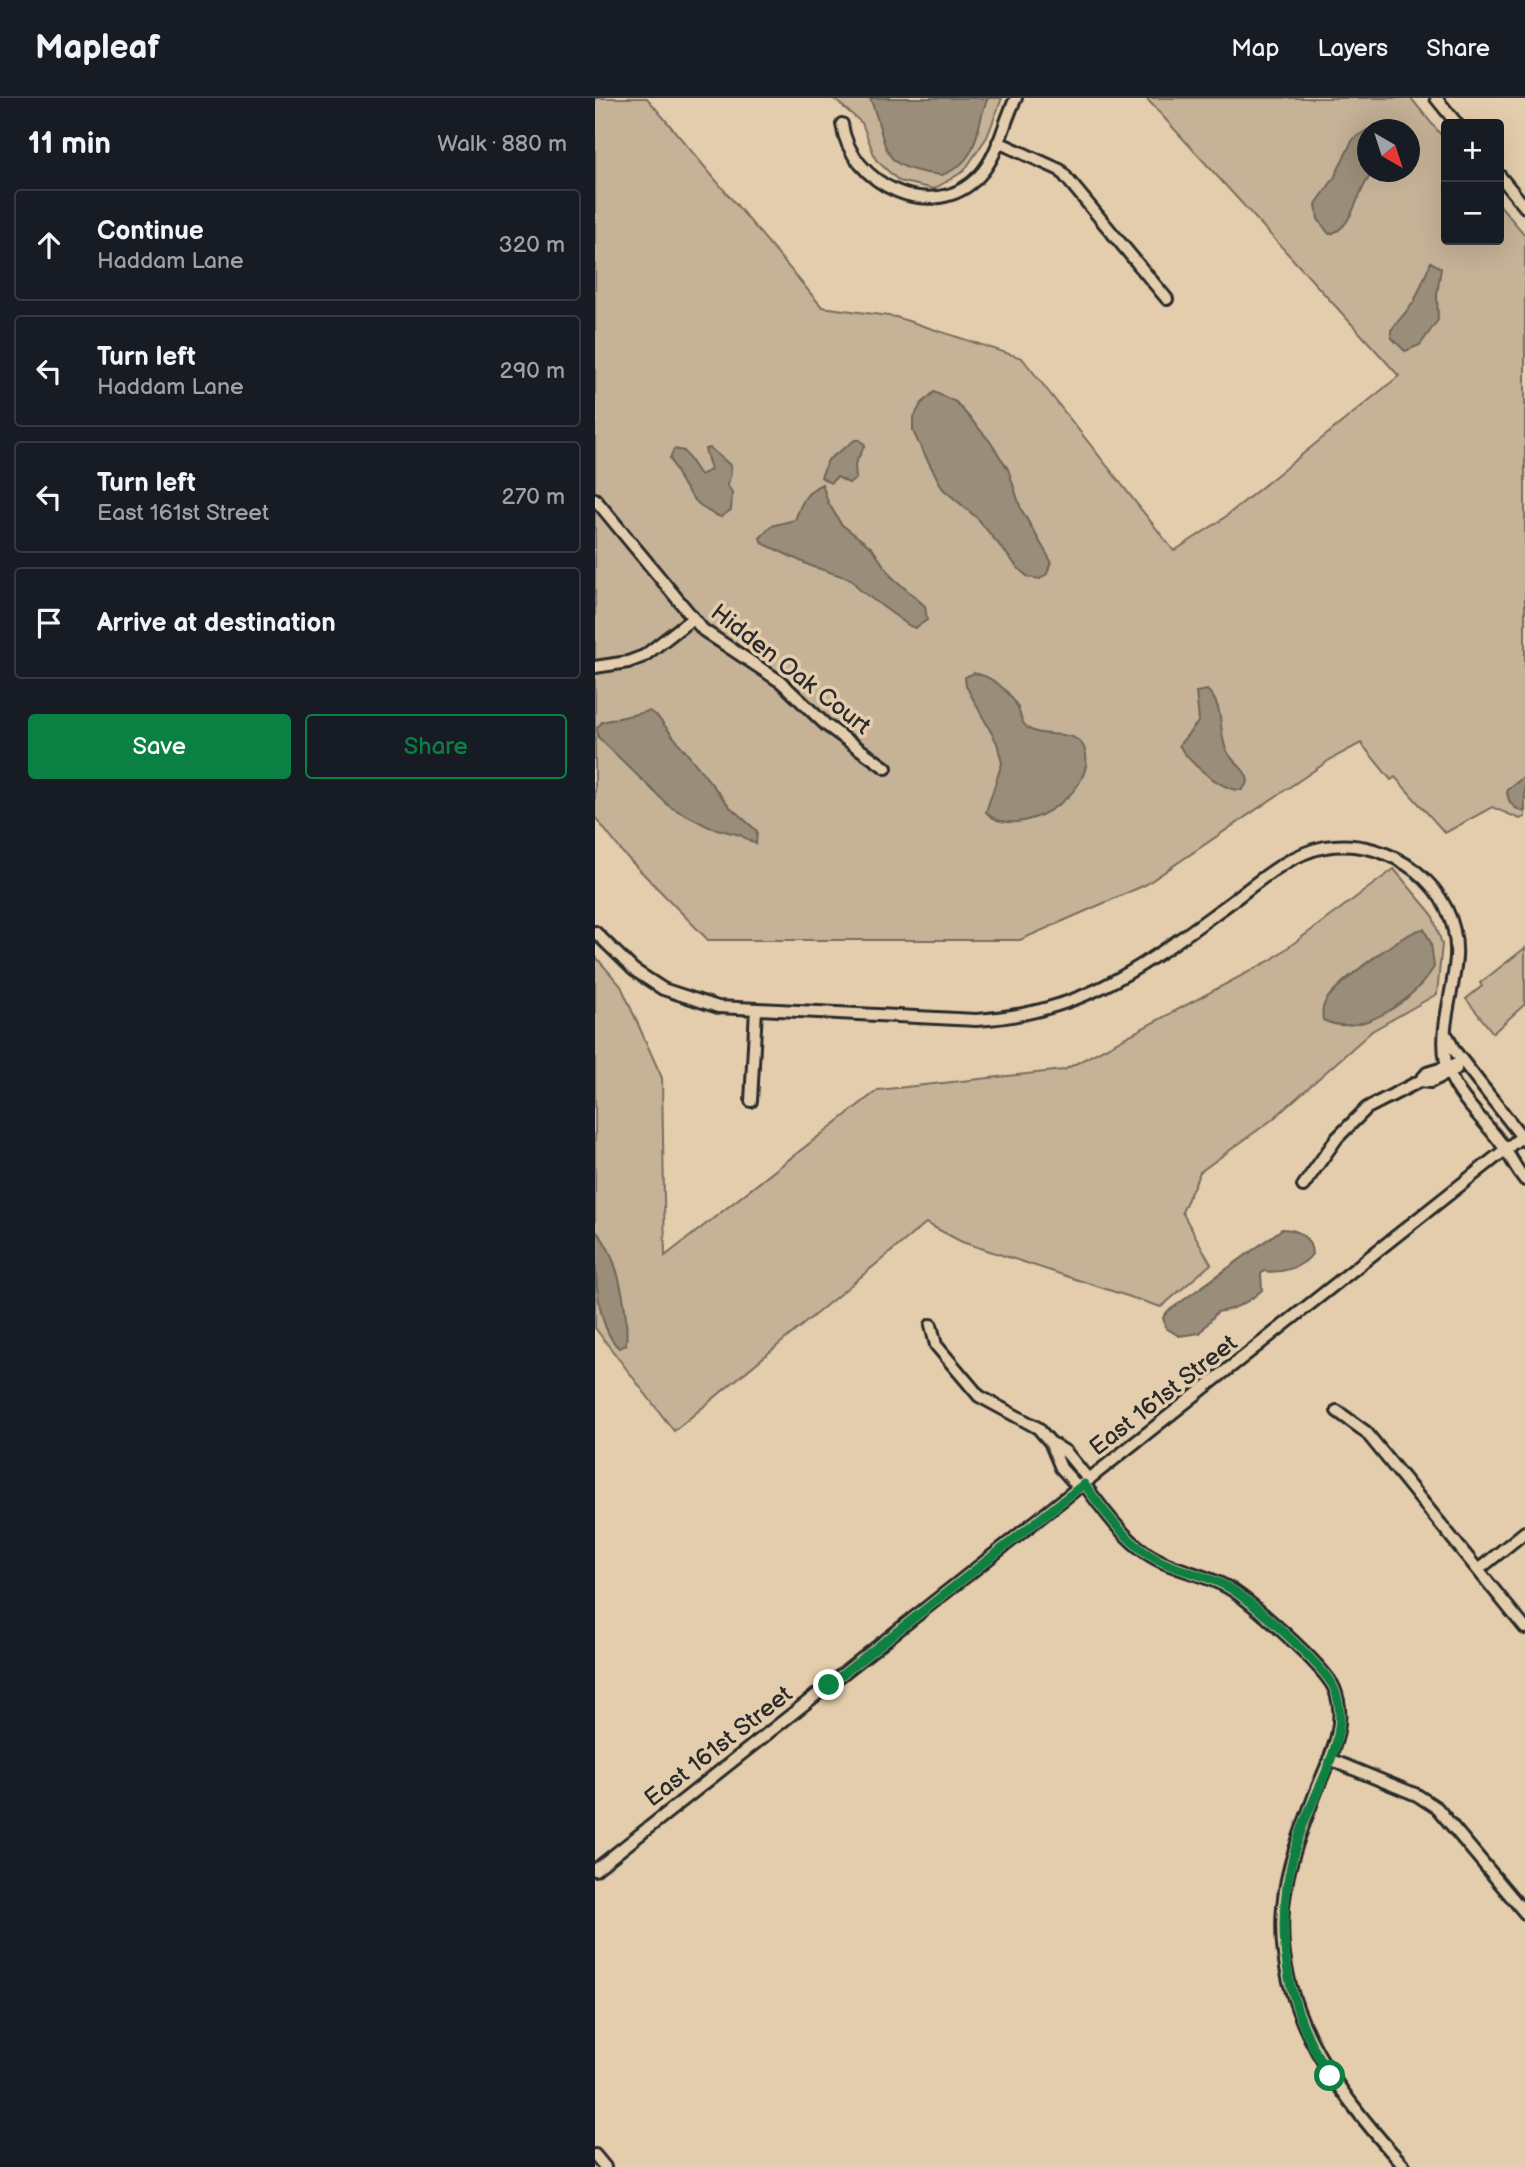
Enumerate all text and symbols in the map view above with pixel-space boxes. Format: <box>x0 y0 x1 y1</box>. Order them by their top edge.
text: Mapleaf <box>35 28 160 68</box>
text: Map <box>1231 34 1279 63</box>
text: Layers <box>1317 34 1388 63</box>
text: Share <box>1426 34 1490 63</box>
north arrow <box>1357 119 1420 182</box>
map controls <box>1441 119 1504 245</box>
button: + <box>1441 119 1504 182</box>
text: 11 min <box>28 126 111 162</box>
text: Walk · 880 m <box>437 130 567 158</box>
button: − <box>1441 182 1504 245</box>
text: Continue <box>97 216 204 247</box>
icon: ahead <box>30 226 68 264</box>
text: 320 m <box>499 231 565 259</box>
text: Haddam Lane <box>97 247 244 275</box>
text: Turn left <box>97 342 196 373</box>
icon: left <box>30 352 68 390</box>
text: 290 m <box>499 357 565 385</box>
text: Haddam Lane <box>97 373 244 401</box>
text: Turn left <box>97 468 196 499</box>
icon: left <box>30 478 68 516</box>
text: 270 m <box>501 483 565 511</box>
text: East 161st Street <box>97 499 269 527</box>
street label: Hidden Oak Court <box>705 598 877 741</box>
icon: arrive <box>30 604 68 642</box>
text: Arrive at destination <box>97 608 336 639</box>
button: Save <box>28 714 291 779</box>
button: Share <box>305 714 567 779</box>
street label: East 161st Street <box>1084 1328 1243 1462</box>
route end <box>813 1669 844 1700</box>
street label: East 161st Street <box>639 1679 798 1813</box>
route start <box>1314 2060 1345 2091</box>

